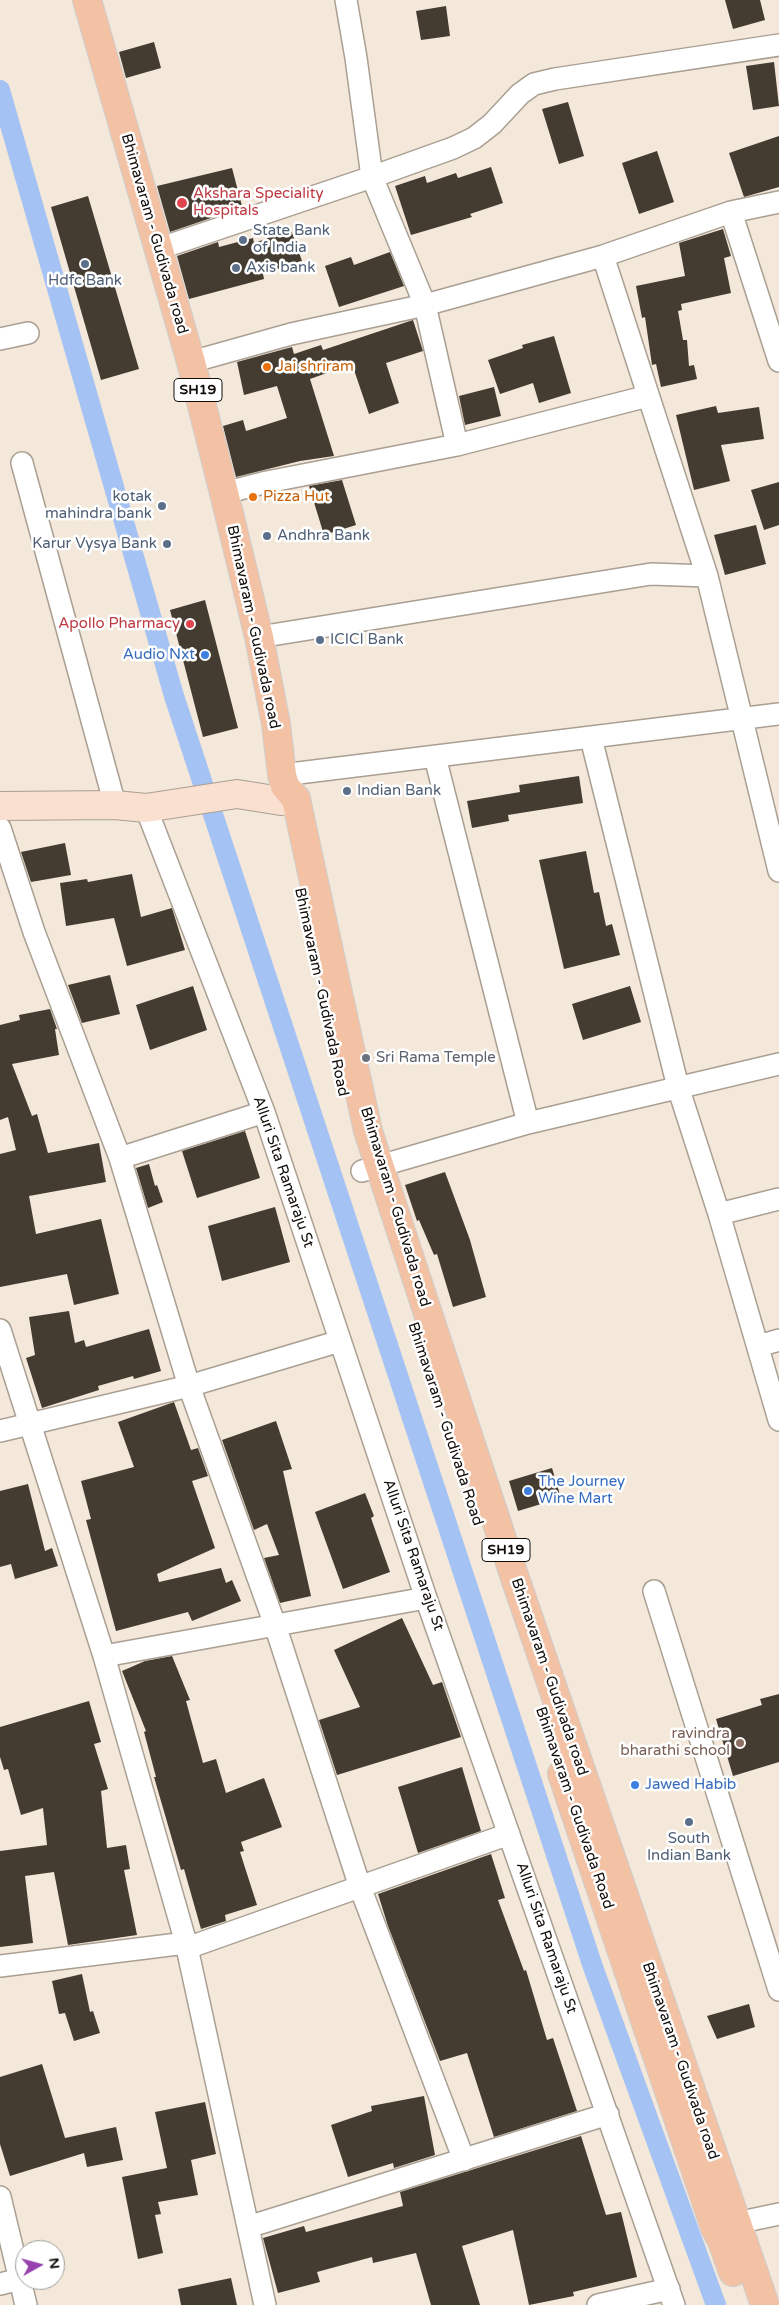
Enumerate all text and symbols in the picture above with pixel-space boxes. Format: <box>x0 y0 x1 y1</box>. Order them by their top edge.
street label: Bhimavaram - Gudivada road <box>117 132 191 336</box>
place label: Akshara Speciality Hospitals <box>193 185 323 220</box>
marker: Akshara Speciality Hospitals <box>175 196 189 210</box>
place label: State Bank of India <box>253 222 330 257</box>
marker: State Bank of India <box>237 234 249 246</box>
marker: Hdfc Bank <box>79 258 91 270</box>
place label: Axis bank <box>246 259 315 277</box>
marker: Axis bank <box>230 262 242 274</box>
place label: Hdfc Bank <box>48 272 122 290</box>
place label: Jai shriram <box>277 358 354 376</box>
marker: Jai shriram <box>261 361 273 373</box>
road number: SH19 <box>174 378 222 402</box>
place label: kotak mahindra bank <box>45 488 152 523</box>
place label: Pizza Hut <box>263 488 330 506</box>
marker: Pizza Hut <box>247 491 259 503</box>
marker: kotak mahindra bank <box>156 500 168 512</box>
street label: Bhimavaram - Gudivada road <box>223 524 283 730</box>
place label: Andhra Bank <box>277 527 370 545</box>
marker: Andhra Bank <box>261 530 273 542</box>
place label: Karur Vysya Bank <box>32 535 157 553</box>
marker: Karur Vysya Bank <box>161 538 173 550</box>
place label: Apollo Pharmacy <box>58 615 180 633</box>
marker: Apollo Pharmacy <box>184 618 196 630</box>
place label: ICICI Bank <box>330 631 404 649</box>
marker: ICICI Bank <box>314 634 326 646</box>
place label: Audio Nxt <box>123 646 195 664</box>
marker: Audio Nxt <box>199 649 211 661</box>
place label: Indian Bank <box>357 782 441 800</box>
marker: Indian Bank <box>341 785 353 797</box>
street label: Bhimavaram - Gudivada Road <box>290 886 352 1098</box>
place label: Sri Rama Temple <box>376 1049 496 1067</box>
marker: Sri Rama Temple <box>360 1052 372 1064</box>
street label: Alluri Sita Ramaraju St <box>249 1094 317 1250</box>
street label: Bhimavaram - Gudivada road <box>356 1105 434 1309</box>
street label: Bhimavaram - Gudivada Road <box>404 1320 486 1528</box>
place label: The Journey Wine Mart <box>538 1473 625 1508</box>
street label: Alluri Sita Ramaraju St <box>379 1477 447 1633</box>
marker: The Journey Wine Mart <box>522 1485 534 1497</box>
road number: SH19 <box>482 1538 530 1562</box>
street label: Bhimavaram - Gudivada road <box>507 1576 591 1778</box>
street label: Bhimavaram - Gudivada Road <box>531 1704 617 1912</box>
place label: ravindra bharathi school <box>620 1725 730 1760</box>
marker: ravindra bharathi school <box>734 1737 746 1749</box>
place label: Jawed Habib <box>645 1776 736 1794</box>
marker: Jawed Habib <box>629 1779 641 1791</box>
marker: South Indian Bank <box>683 1816 695 1828</box>
place label: South Indian Bank <box>647 1830 731 1865</box>
street label: Alluri Sita Ramaraju St <box>512 1860 580 2016</box>
street label: Bhimavaram - Gudivada road <box>638 1960 722 2162</box>
north arrow <box>15 2240 65 2290</box>
text: N <box>45 2257 64 2270</box>

